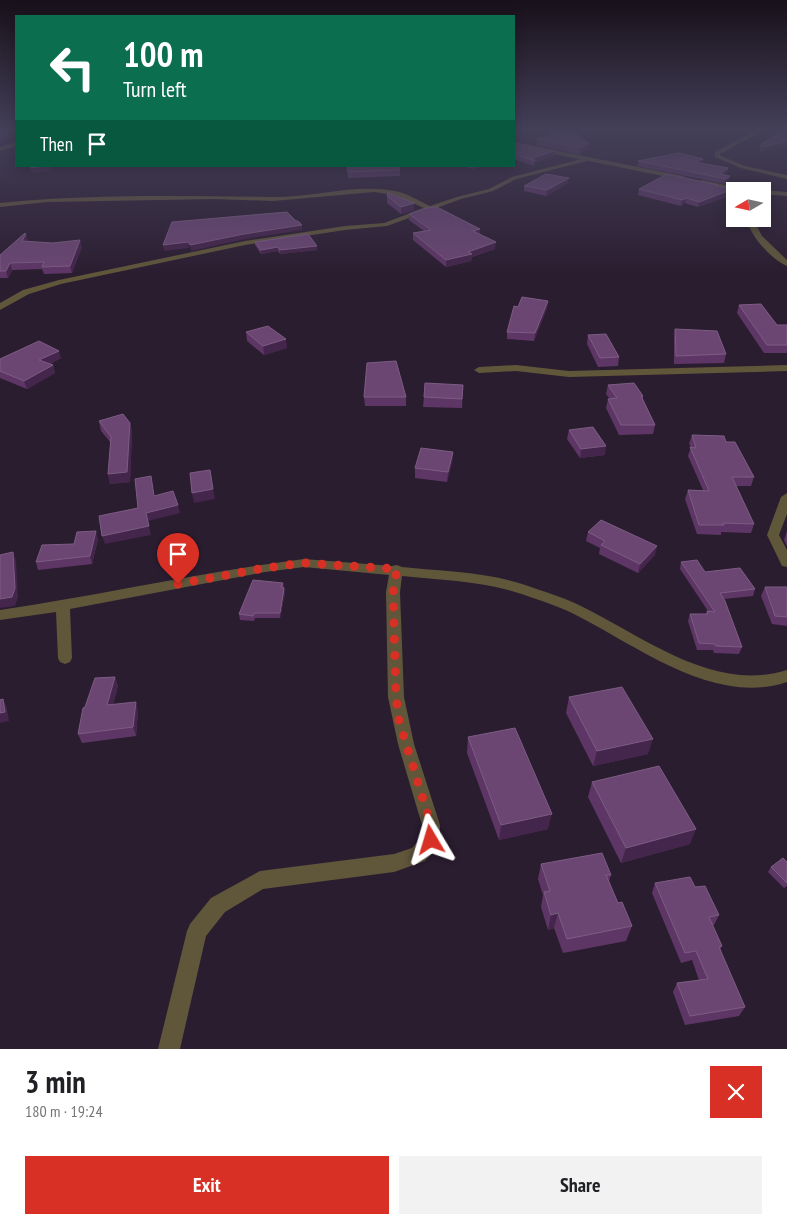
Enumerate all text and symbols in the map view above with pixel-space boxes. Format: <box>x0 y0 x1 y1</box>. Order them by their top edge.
text: 100 m <box>123 31 204 77</box>
icon: left <box>40 35 105 100</box>
text: Turn left <box>123 75 187 103</box>
icon: arrive <box>83 130 111 158</box>
text: Then <box>40 132 73 156</box>
north arrow <box>726 182 771 228</box>
map controls <box>726 182 771 227</box>
pin <box>157 533 199 584</box>
icon: arrive <box>164 540 192 568</box>
position arrow <box>404 813 456 865</box>
text: 3 min <box>25 1062 86 1101</box>
button: close <box>710 1066 762 1118</box>
text: 180 m · 19:24 <box>25 1101 103 1121</box>
button: Exit <box>25 1156 389 1214</box>
button: Share <box>399 1156 762 1214</box>

